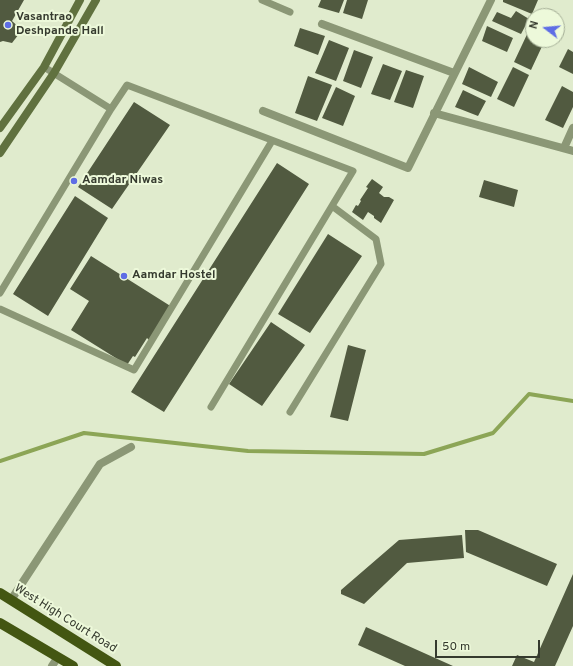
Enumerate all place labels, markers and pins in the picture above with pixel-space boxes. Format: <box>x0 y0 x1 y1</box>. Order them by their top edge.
place label: Vasantrao Deshpande Hall <box>16 11 104 39</box>
marker: Vasantrao Deshpande Hall <box>3 20 13 30</box>
place label: Aamdar Niwas <box>82 174 163 188</box>
marker: Aamdar Niwas <box>69 176 79 186</box>
place label: Aamdar Hostel <box>132 269 216 283</box>
marker: Aamdar Hostel <box>119 271 129 281</box>

